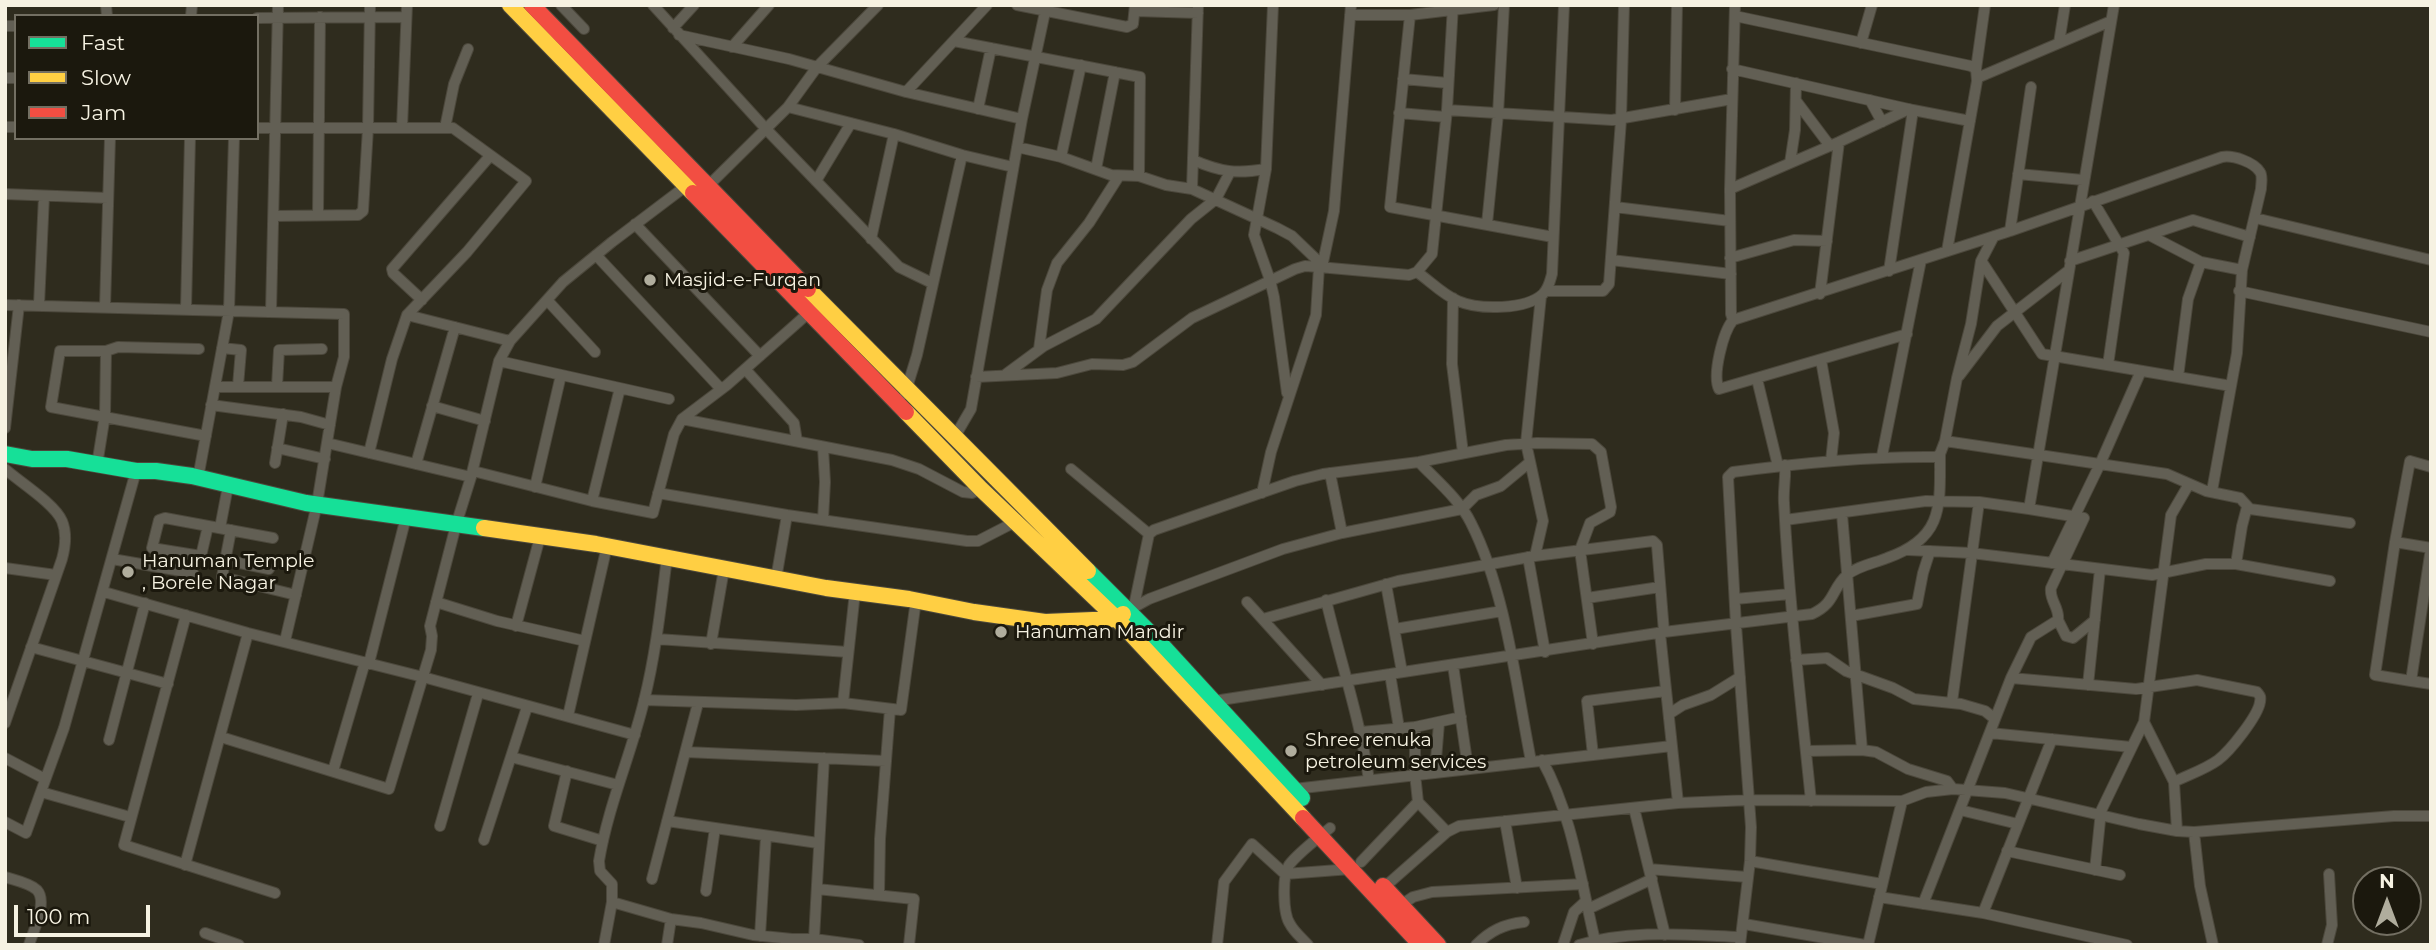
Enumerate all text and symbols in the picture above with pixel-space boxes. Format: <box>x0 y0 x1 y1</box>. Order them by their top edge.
legend <box>14 14 259 140</box>
text: Fast <box>81 30 125 55</box>
text: Slow <box>81 65 131 90</box>
text: Jam <box>81 100 126 125</box>
place label: Masjid-e-Furqan <box>664 269 821 291</box>
marker: Masjid-e-Furqan <box>642 272 658 288</box>
place label: Hanuman Temple , Borele Nagar <box>142 550 314 594</box>
marker: Hanuman Temple , Borele Nagar <box>120 564 136 580</box>
place label: Hanuman Mandir <box>1015 621 1184 643</box>
marker: Hanuman Mandir <box>993 624 1009 640</box>
place label: Shree renuka petroleum services <box>1305 729 1486 773</box>
marker: Shree renuka petroleum services <box>1283 743 1299 759</box>
north arrow <box>2352 866 2422 936</box>
text: N <box>2379 870 2395 893</box>
scale bar <box>18 890 154 934</box>
text: 100 m <box>27 904 90 929</box>

